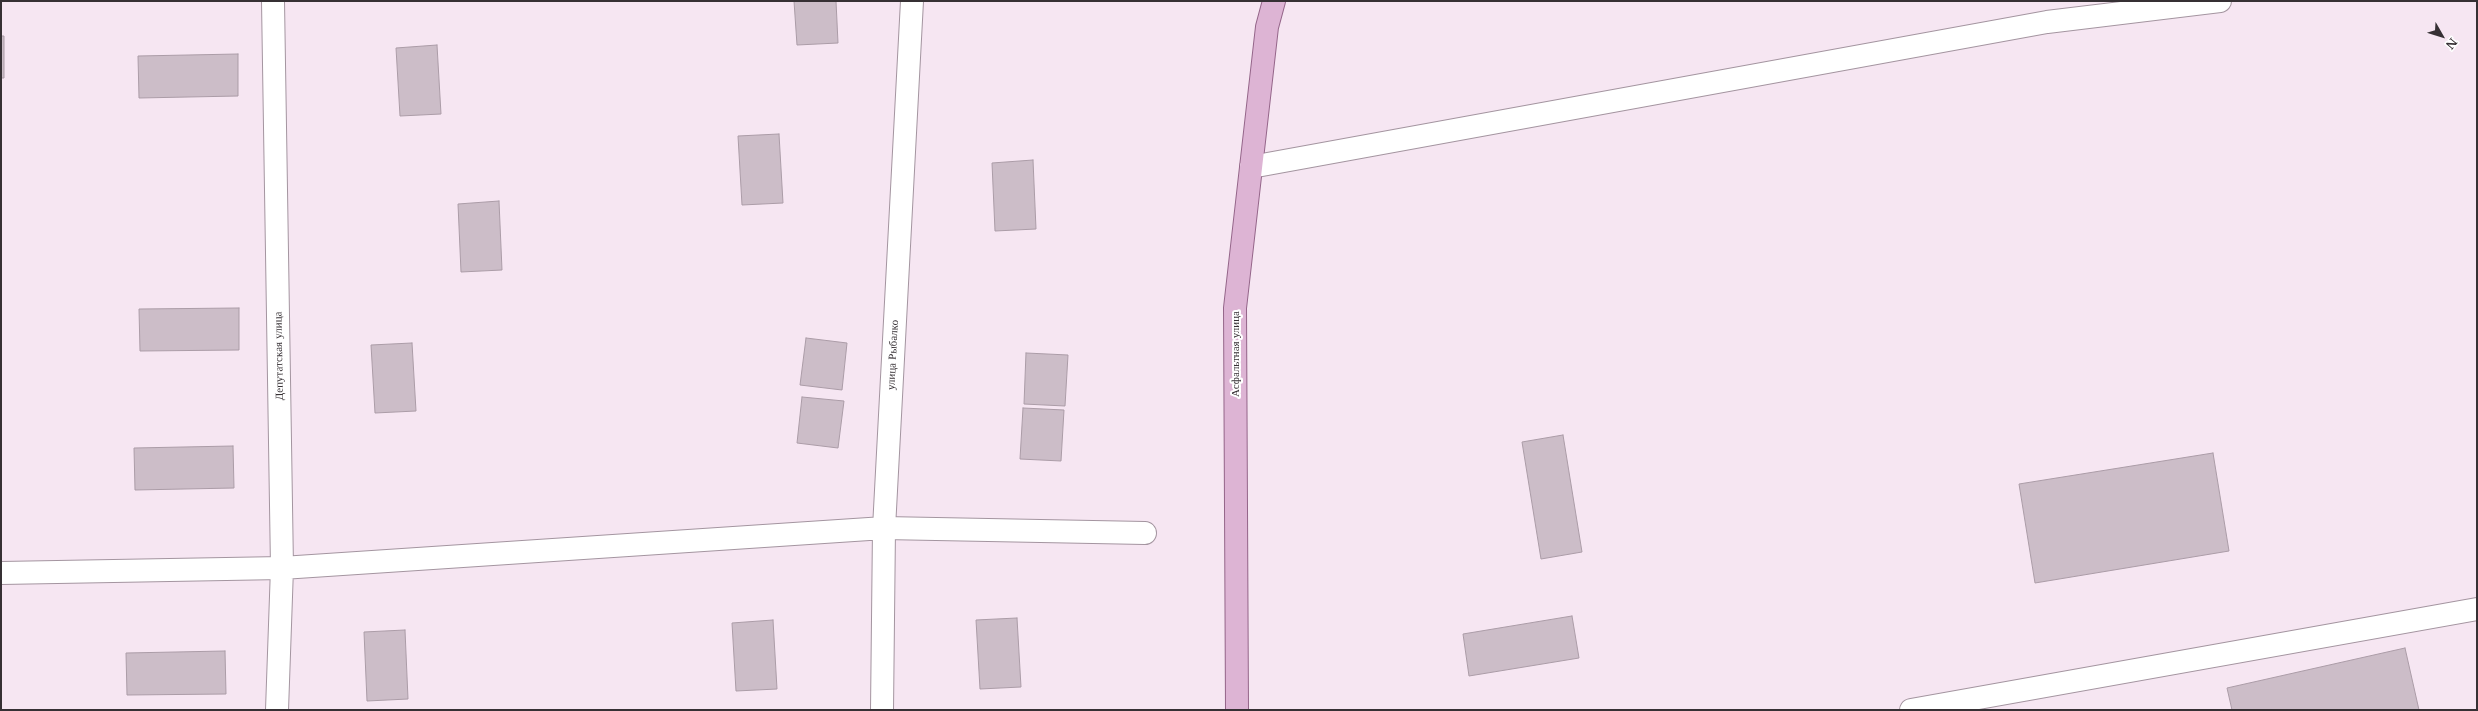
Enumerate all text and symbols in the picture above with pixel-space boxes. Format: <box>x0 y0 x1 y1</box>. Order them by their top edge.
north arrow <box>2422 16 2462 56</box>
text: N <box>2443 35 2460 52</box>
street label: Асфальтная улица <box>1229 311 1243 397</box>
street label: Депутатская улица <box>272 312 286 400</box>
street label: улица Рыбалко <box>885 320 901 390</box>

